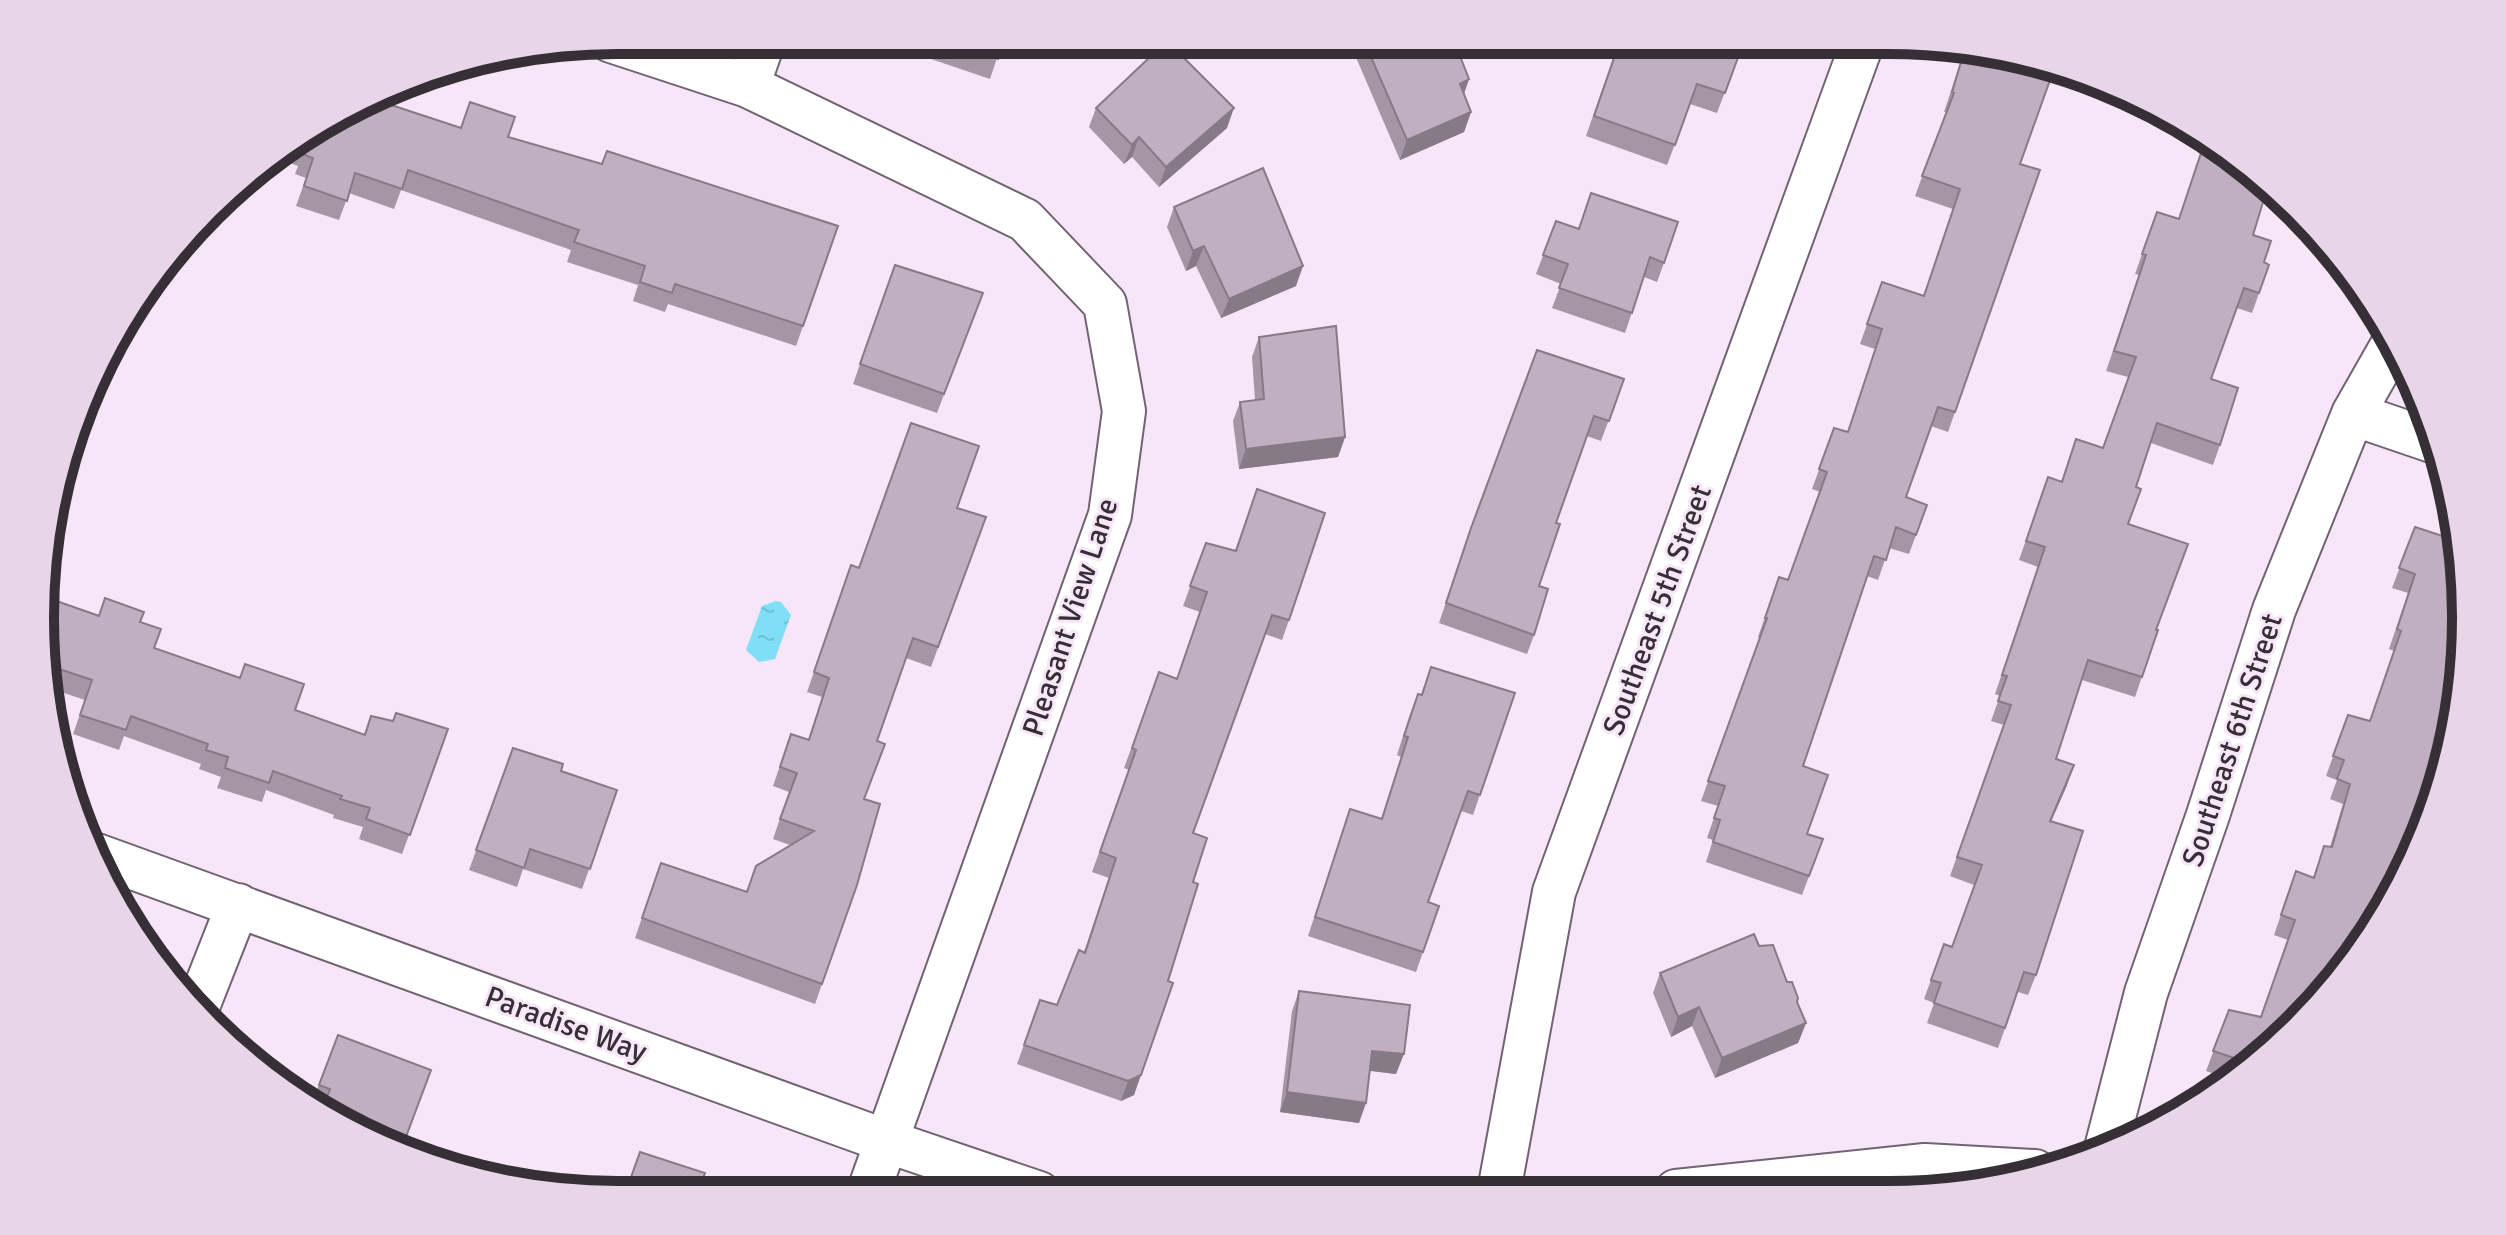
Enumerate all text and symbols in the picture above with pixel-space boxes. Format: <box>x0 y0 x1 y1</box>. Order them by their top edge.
street label: Southeast 5th Street <box>1595 480 1720 740</box>
street label: Pleasant View Lane <box>1015 494 1126 741</box>
street label: Southeast 6th Street <box>2174 609 2291 871</box>
street label: Paradise Way <box>480 978 652 1071</box>

